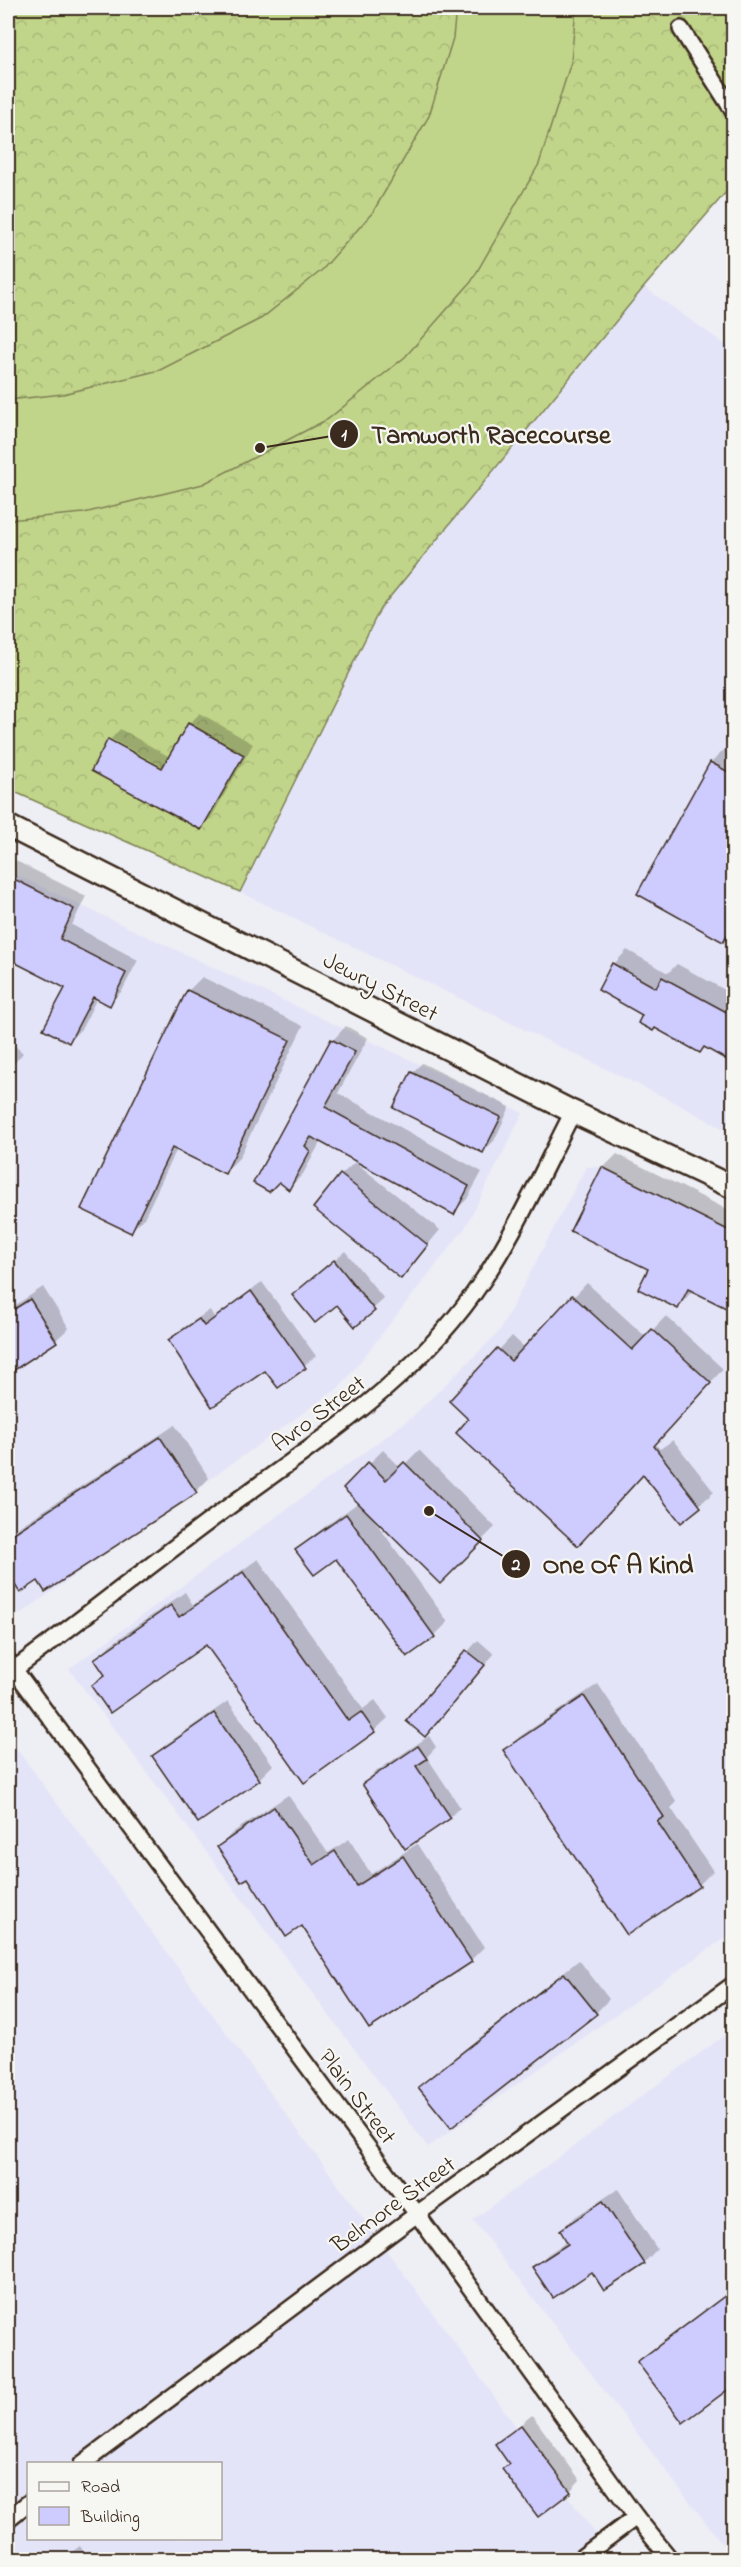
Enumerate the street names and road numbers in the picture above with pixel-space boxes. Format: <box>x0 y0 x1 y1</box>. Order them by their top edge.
street label: Jewry Street <box>316 944 444 1033</box>
street label: Avro Street <box>265 1368 374 1462</box>
street label: Plain Street <box>308 2042 404 2153</box>
street label: Belmore Street <box>324 2149 464 2264</box>

